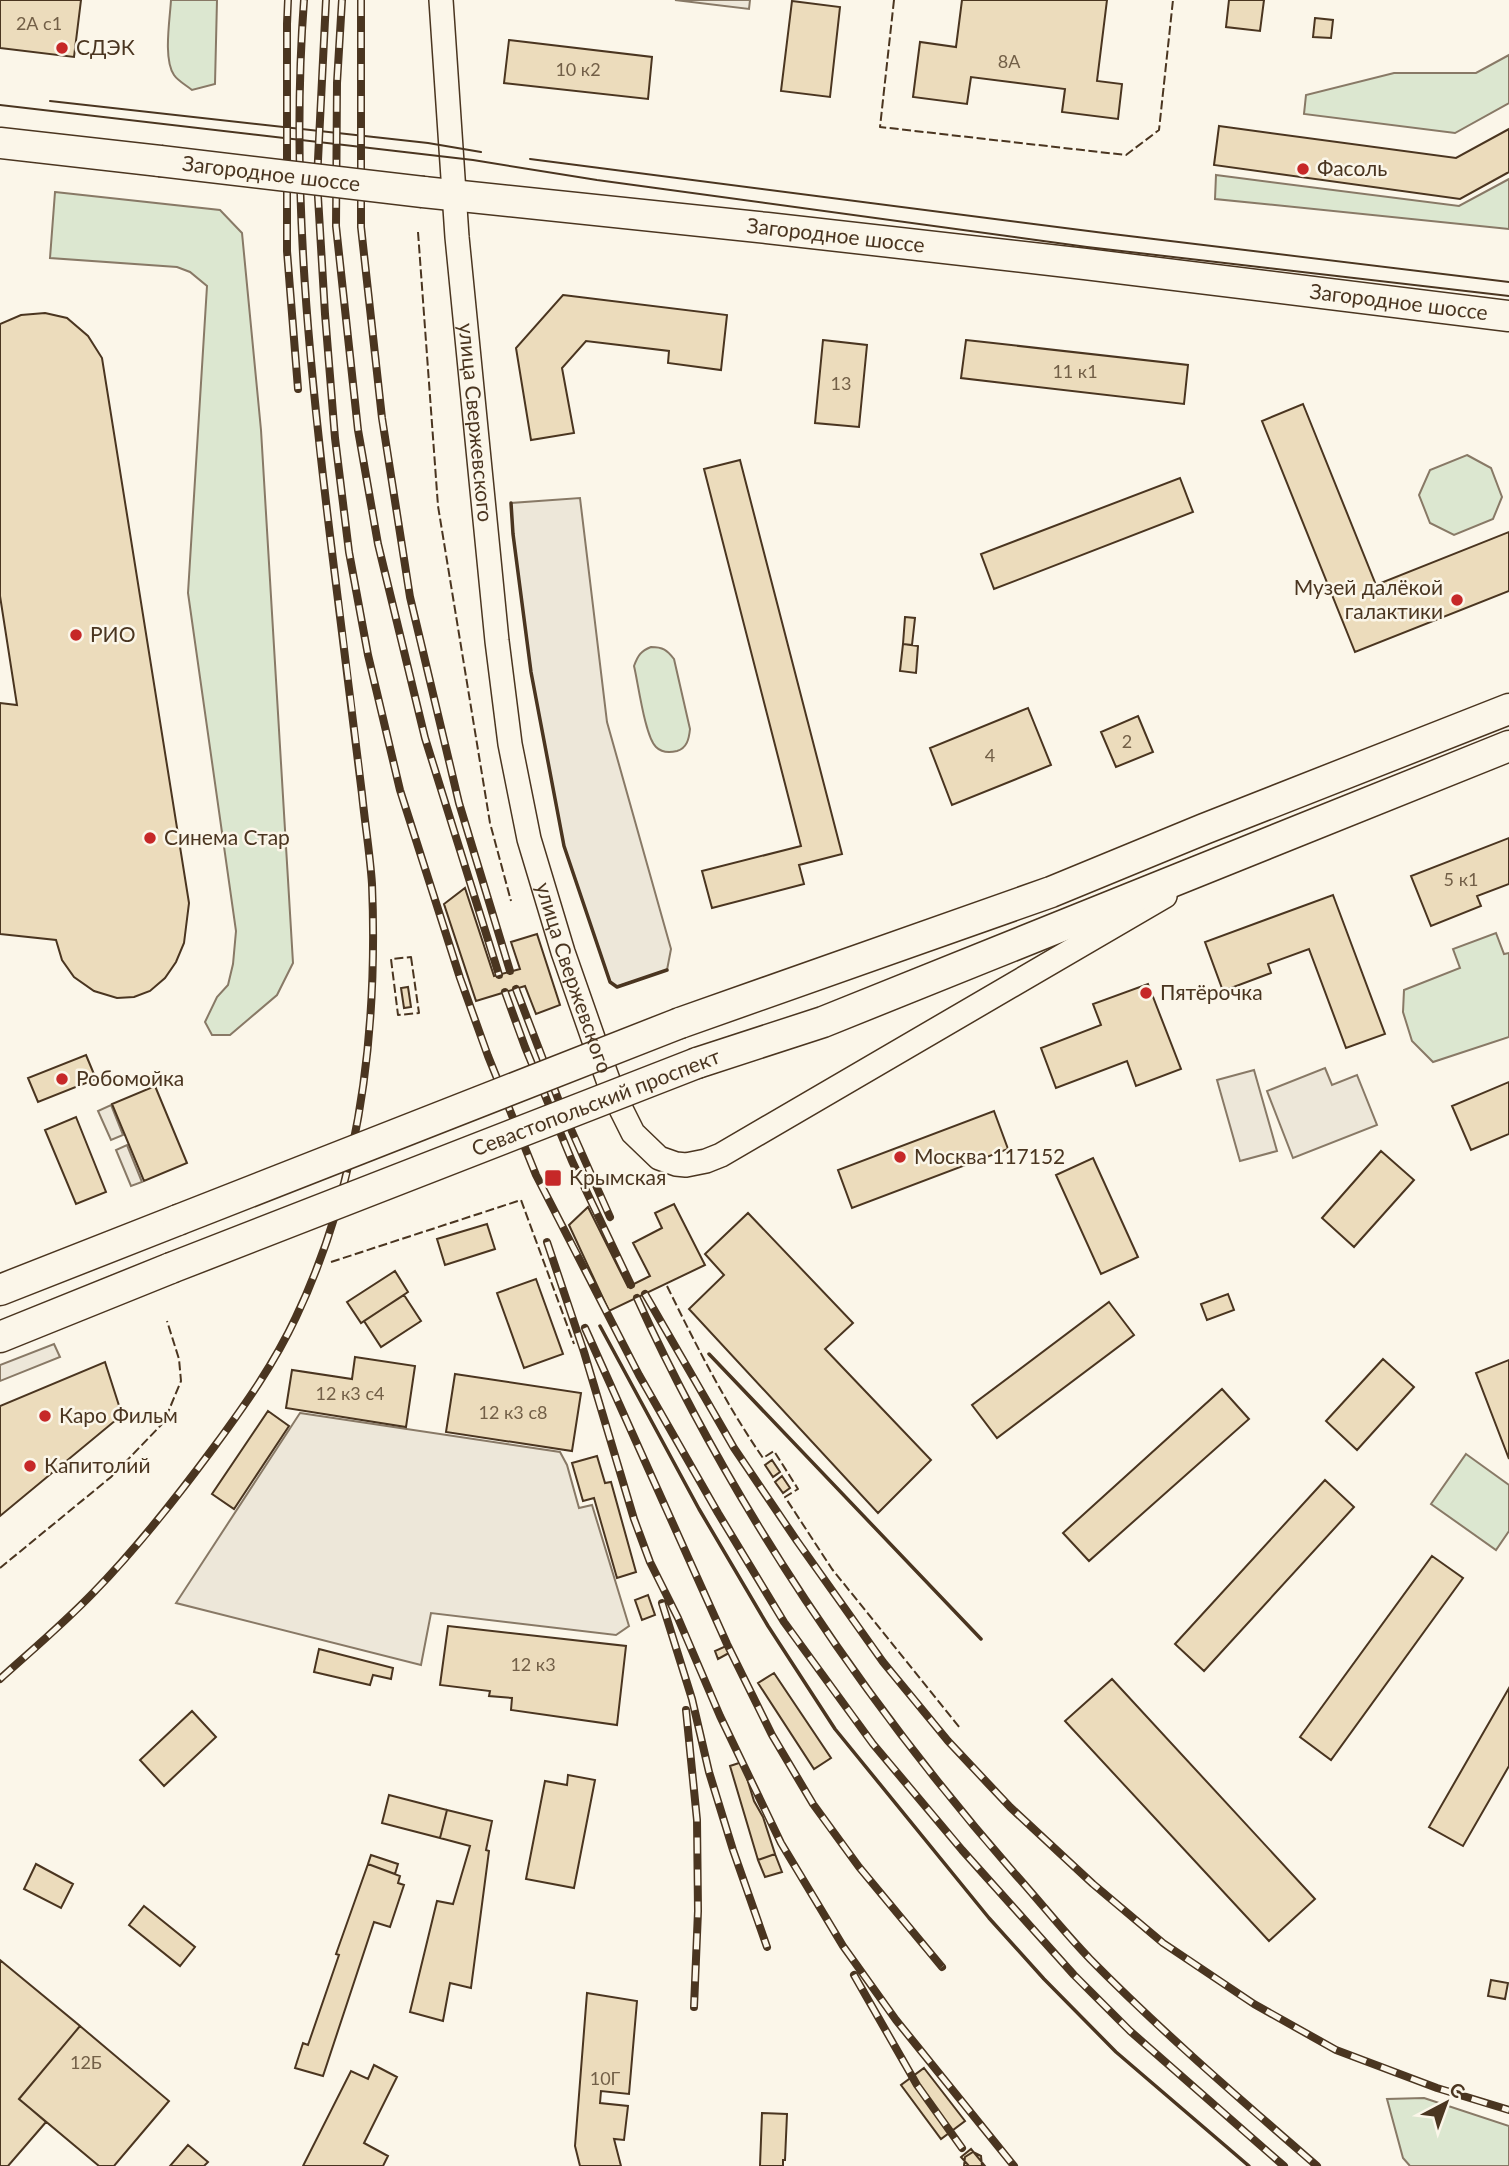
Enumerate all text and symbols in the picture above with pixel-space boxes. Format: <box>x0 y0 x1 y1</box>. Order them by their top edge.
house number: 2А с1 <box>16 12 62 34</box>
place label: СДЭК <box>76 34 135 59</box>
marker: СДЭК <box>54 40 70 56</box>
house number: 8А <box>998 50 1021 72</box>
house number: 10 к2 <box>555 58 601 80</box>
street label: Загородное шоссе <box>181 150 362 196</box>
place label: Фасоль <box>1317 155 1387 180</box>
marker: Фасоль <box>1295 161 1311 177</box>
street label: Загородное шоссе <box>746 212 926 257</box>
street label: Загородное шоссе <box>1309 278 1489 324</box>
street label: улица Свержевского <box>455 322 499 523</box>
house number: 11 к1 <box>1052 360 1098 382</box>
house number: 13 <box>831 372 851 394</box>
place label: Музей далёкой галактики <box>1294 574 1443 623</box>
marker: Музей далёкой галактики <box>1449 592 1465 608</box>
place label: РИО <box>90 621 135 646</box>
marker: РИО <box>68 627 84 643</box>
house number: 2 <box>1122 730 1132 752</box>
house number: 4 <box>985 744 995 766</box>
place label: Синема Стар <box>164 824 290 849</box>
marker: Синема Стар <box>142 830 158 846</box>
house number: 5 к1 <box>1444 868 1478 890</box>
street label: улица Свержевского <box>532 879 619 1076</box>
place label: Пятёрочка <box>1160 979 1263 1004</box>
marker: Пятёрочка <box>1138 985 1154 1001</box>
street label: Севастопольский проспект <box>468 1042 724 1161</box>
place label: Робомойка <box>76 1065 184 1090</box>
marker: Робомойка <box>54 1071 70 1087</box>
place label: Москва 117152 <box>914 1143 1065 1168</box>
marker: Москва 117152 <box>892 1149 908 1165</box>
place label: Крымская <box>569 1164 666 1189</box>
marker: Крымская <box>543 1168 563 1188</box>
house number: 12 к3 с4 <box>316 1382 384 1404</box>
house number: 12 к3 с8 <box>479 1401 547 1423</box>
place label: Каро Фильм <box>59 1402 178 1427</box>
marker: Каро Фильм <box>37 1408 53 1424</box>
place label: Капитолий <box>44 1452 151 1477</box>
marker: Капитолий <box>22 1458 38 1474</box>
house number: 12 к3 <box>510 1653 556 1675</box>
house number: 12Б <box>70 2051 102 2073</box>
house number: 10Г <box>590 2067 621 2089</box>
north arrow <box>1411 2068 1481 2138</box>
text: С <box>1445 2077 1470 2103</box>

